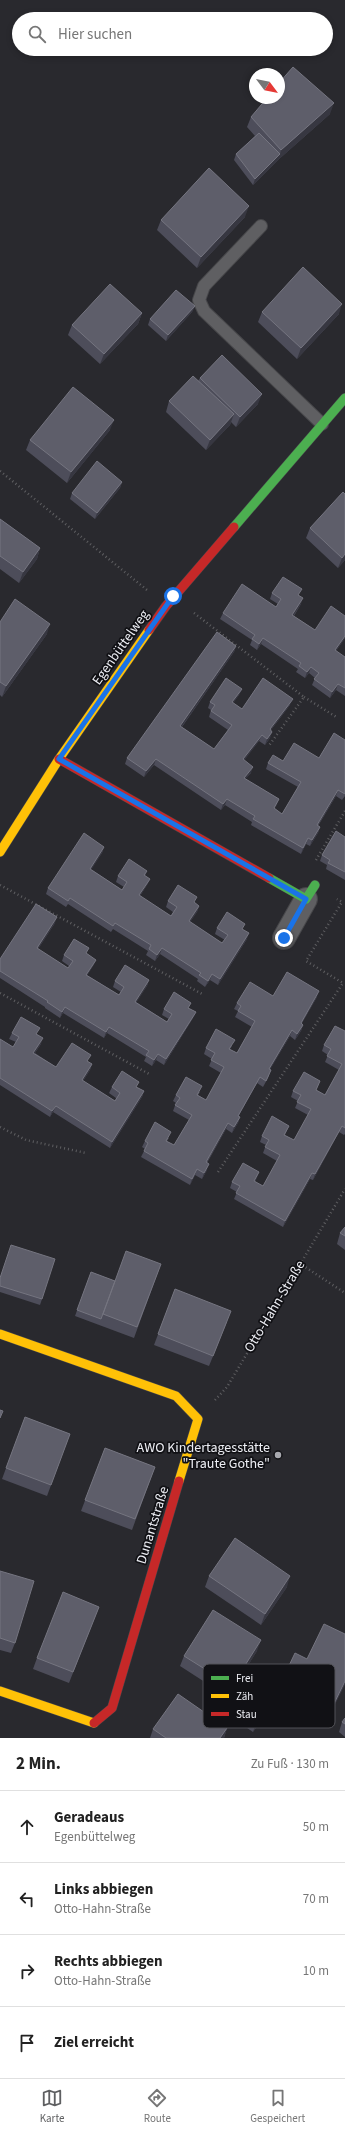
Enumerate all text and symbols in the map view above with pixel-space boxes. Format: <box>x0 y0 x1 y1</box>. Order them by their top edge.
search box <box>12 12 333 56</box>
icon: search <box>26 23 48 45</box>
text: Hier suchen <box>58 24 132 45</box>
north arrow <box>249 68 285 104</box>
route start <box>164 587 182 605</box>
street label: Egenbüttelweg <box>88 606 154 689</box>
route end <box>275 929 293 947</box>
street label: Otto-Hahn-Straße <box>239 1257 310 1356</box>
place label: AWO Kindertagesstätte "Traute Gothe" <box>137 1438 270 1474</box>
marker: AWO Kindertagesstätte "Traute Gothe" <box>273 1450 283 1460</box>
street label: Dunantstraße <box>132 1484 174 1567</box>
legend <box>203 1664 335 1728</box>
text: Frei <box>236 1671 253 1686</box>
text: Zäh <box>236 1689 253 1704</box>
text: Stau <box>236 1707 257 1722</box>
text: 2 Min. <box>16 1752 61 1776</box>
text: Zu Fuß · 130 m <box>251 1755 329 1773</box>
text: Geradeaus <box>54 1807 124 1828</box>
icon: ahead <box>16 1816 38 1838</box>
text: 50 m <box>303 1818 329 1836</box>
text: Egenbüttelweg <box>54 1828 135 1846</box>
text: Links abbiegen <box>54 1879 153 1900</box>
icon: left <box>16 1888 38 1910</box>
text: 70 m <box>303 1890 329 1908</box>
text: Otto-Hahn-Straße <box>54 1900 151 1918</box>
text: Rechts abbiegen <box>54 1951 163 1972</box>
icon: right <box>16 1960 38 1982</box>
text: 10 m <box>303 1962 329 1980</box>
text: Otto-Hahn-Straße <box>54 1972 151 1990</box>
icon: arrive <box>16 2032 38 2054</box>
text: Ziel erreicht <box>54 2032 134 2053</box>
tab: Karte <box>40 2087 64 2126</box>
tab: Route <box>144 2087 171 2126</box>
tab: Gespeichert <box>250 2087 305 2126</box>

